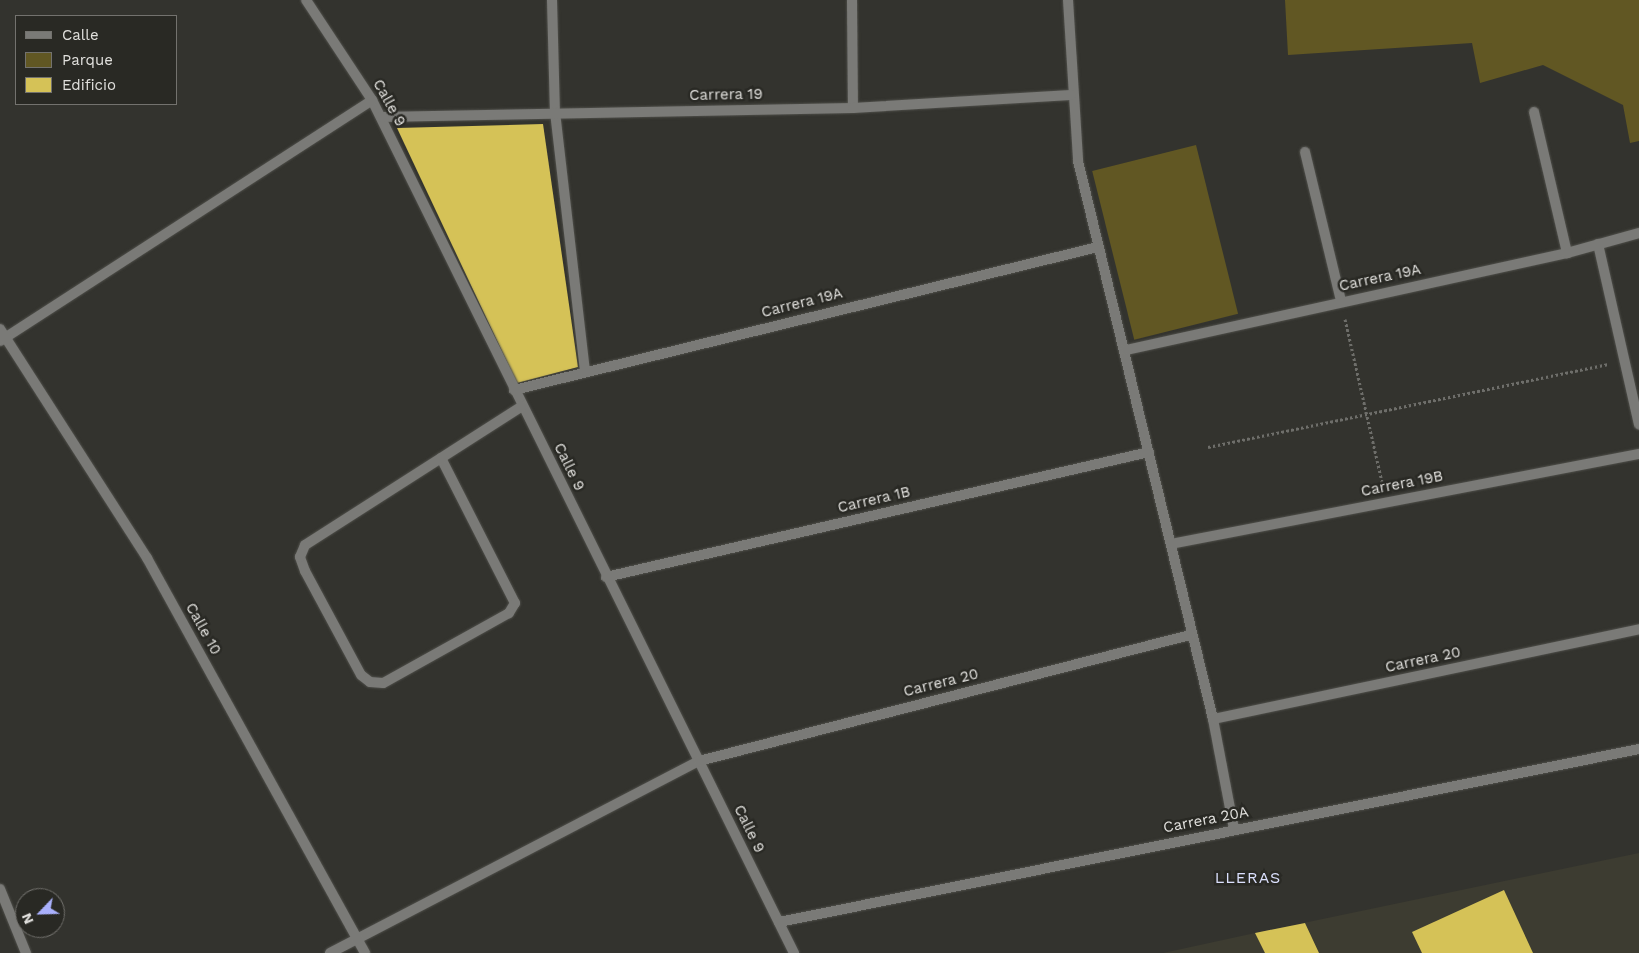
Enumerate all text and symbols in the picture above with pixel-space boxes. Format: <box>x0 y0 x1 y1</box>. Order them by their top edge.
legend <box>15 15 178 105</box>
text: Calle <box>62 26 99 44</box>
text: Parque <box>62 51 113 69</box>
text: Edificio <box>62 76 116 94</box>
street label: Calle 9 <box>369 76 409 130</box>
street label: Carrera 19 <box>689 85 763 105</box>
street label: Carrera 19A <box>1337 260 1423 296</box>
street label: Carrera 19A <box>759 284 845 322</box>
street label: Calle 9 <box>550 440 588 494</box>
street label: Carrera 19B <box>1359 467 1445 501</box>
street label: Carrera 1B <box>836 483 912 517</box>
street label: Calle 10 <box>181 600 225 658</box>
street label: Carrera 20 <box>1383 643 1463 677</box>
street label: Carrera 20 <box>901 665 981 701</box>
street label: Calle 9 <box>730 802 768 856</box>
street label: Carrera 20A <box>1162 803 1250 837</box>
district label: LLERAS <box>1214 868 1282 888</box>
north arrow <box>15 888 65 938</box>
text: N <box>18 911 37 927</box>

